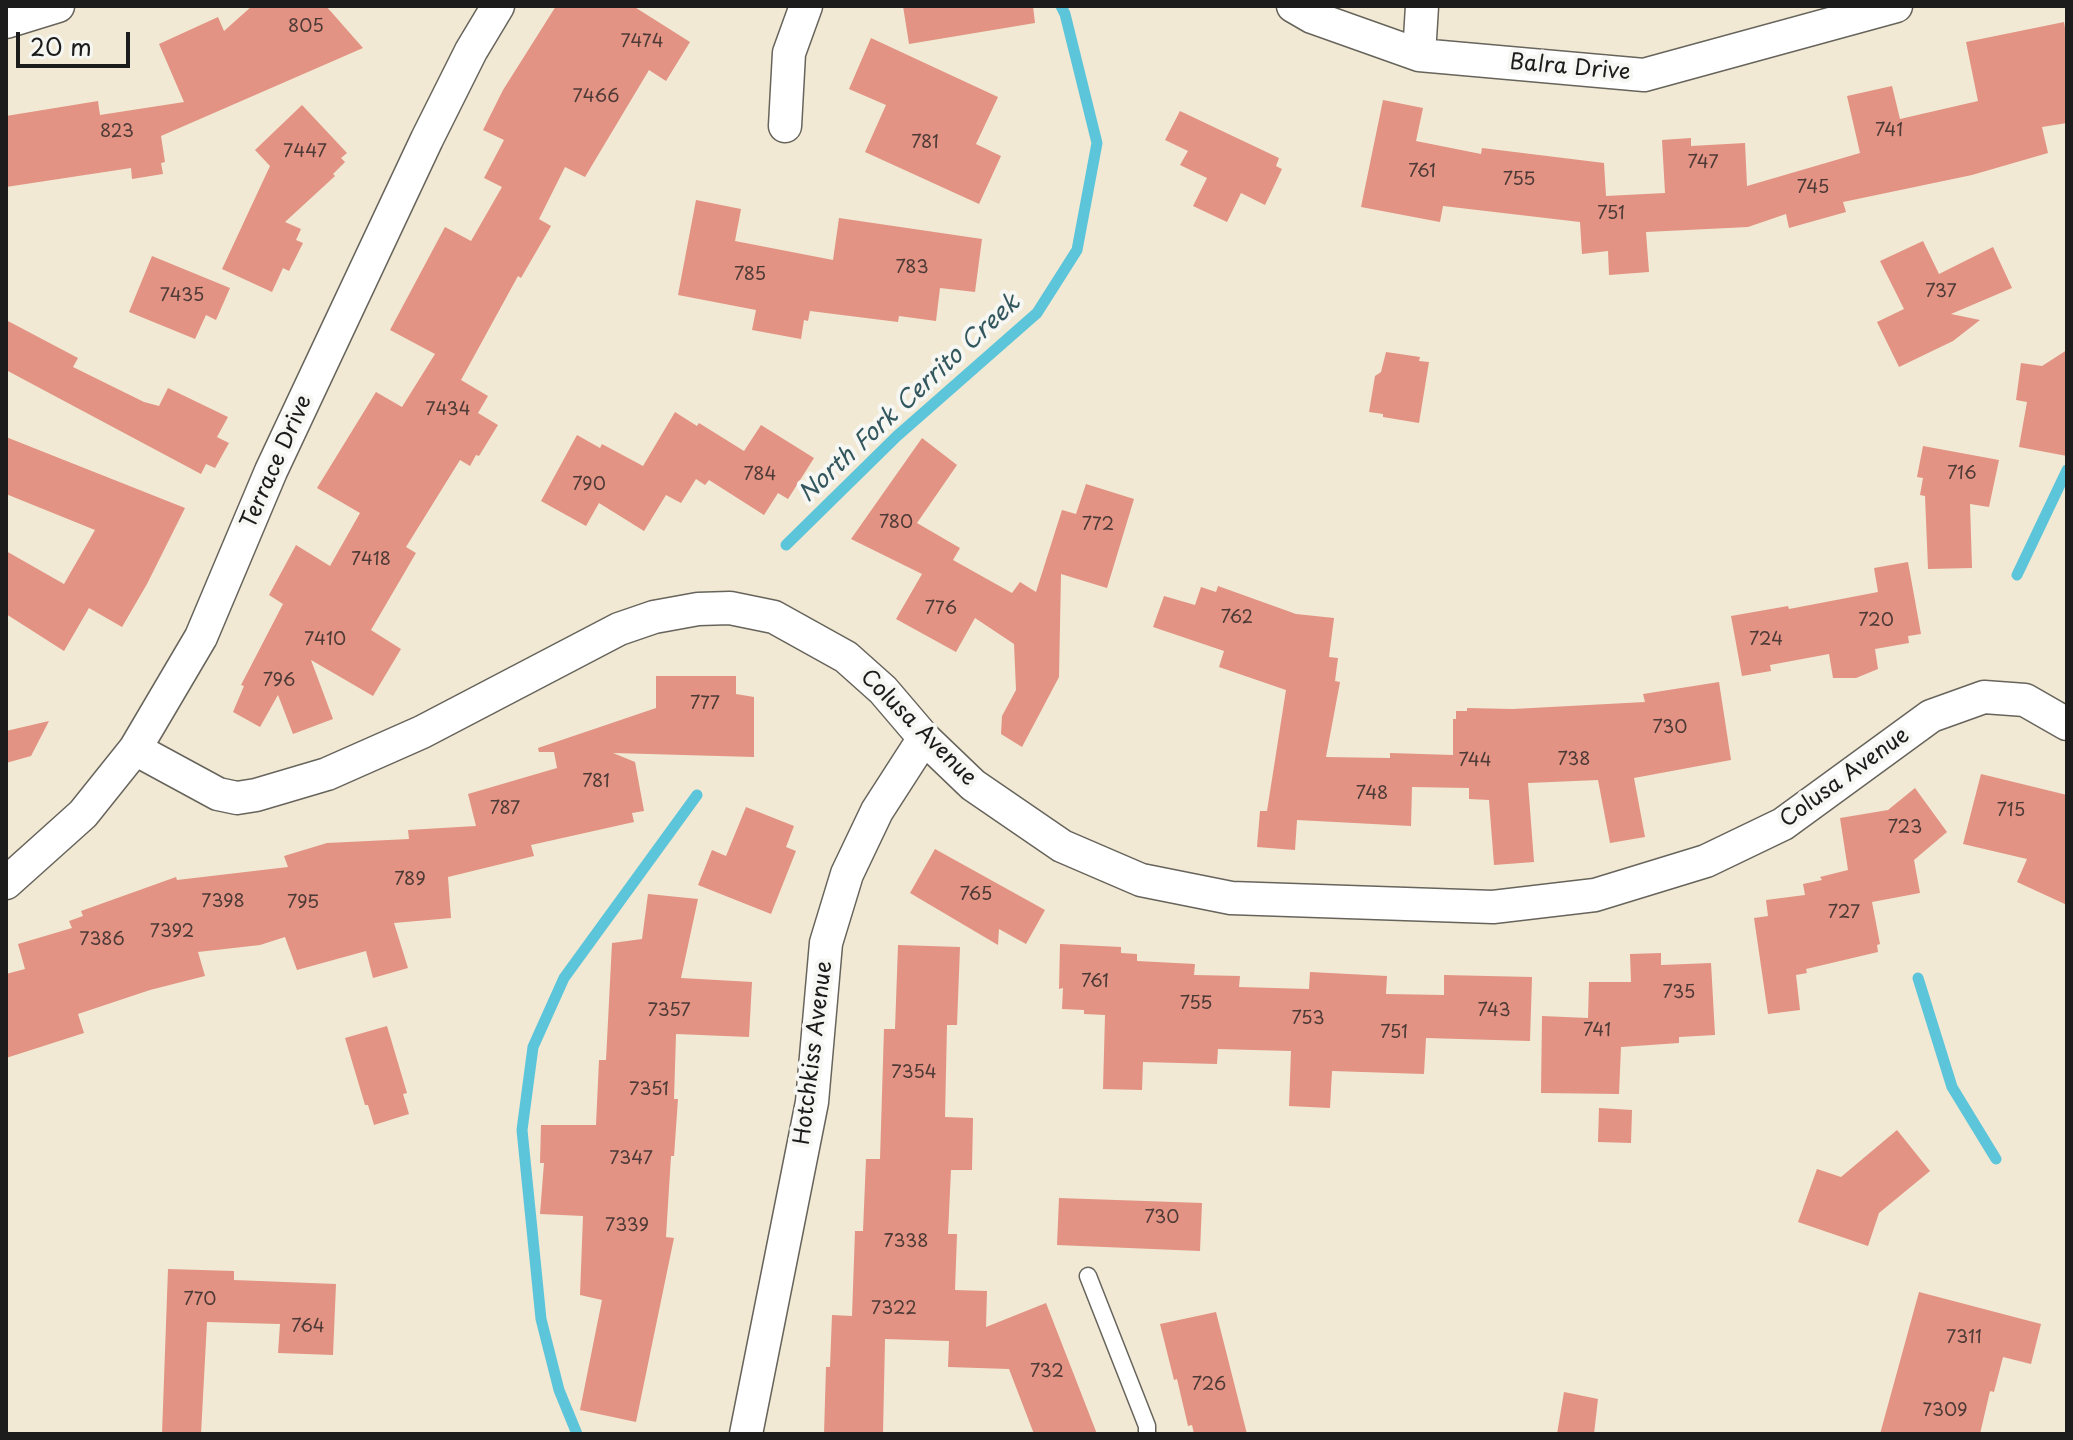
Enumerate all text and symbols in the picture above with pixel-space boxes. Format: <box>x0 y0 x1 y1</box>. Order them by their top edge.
scale bar <box>20 16 134 66</box>
house number: 805 <box>288 16 324 38</box>
text: 20 m <box>30 28 92 64</box>
house number: 7474 <box>620 31 664 53</box>
street label: Balra Drive <box>1508 50 1632 86</box>
house number: 7466 <box>573 86 619 108</box>
house number: 741 <box>1875 120 1903 142</box>
house number: 823 <box>100 121 134 143</box>
house number: 781 <box>911 132 939 154</box>
house number: 7447 <box>283 141 327 163</box>
house number: 747 <box>1687 152 1719 174</box>
house number: 761 <box>1408 161 1436 183</box>
house number: 755 <box>1503 169 1535 191</box>
house number: 745 <box>1797 177 1829 199</box>
house number: 751 <box>1597 203 1625 225</box>
house number: 783 <box>895 257 929 279</box>
house number: 785 <box>734 264 766 286</box>
house number: 737 <box>1925 281 1957 303</box>
house number: 7435 <box>160 285 204 307</box>
water label: North Fork Cerrito Creek <box>793 289 1027 509</box>
street label: Terrace Drive <box>236 391 318 533</box>
house number: 7434 <box>425 399 471 421</box>
house number: 716 <box>1947 463 1977 485</box>
house number: 784 <box>744 464 776 486</box>
house number: 790 <box>572 474 606 496</box>
house number: 780 <box>879 512 913 534</box>
house number: 772 <box>1082 514 1114 536</box>
house number: 7418 <box>351 549 391 571</box>
house number: 776 <box>925 598 957 620</box>
house number: 762 <box>1221 607 1253 629</box>
house number: 720 <box>1858 610 1894 632</box>
house number: 7410 <box>304 629 346 651</box>
house number: 724 <box>1749 629 1783 651</box>
street label: Colusa Avenue <box>855 665 981 791</box>
house number: 796 <box>263 670 295 692</box>
house number: 777 <box>690 693 720 715</box>
house number: 730 <box>1653 717 1687 739</box>
street label: Colusa Avenue <box>1775 722 1915 834</box>
house number: 738 <box>1558 749 1590 771</box>
house number: 744 <box>1458 750 1492 772</box>
house number: 781 <box>582 771 610 793</box>
house number: 748 <box>1356 783 1388 805</box>
house number: 787 <box>490 798 520 820</box>
house number: 715 <box>1997 800 2025 822</box>
house number: 723 <box>1888 817 1922 839</box>
house number: 789 <box>394 869 426 891</box>
house number: 765 <box>960 884 992 906</box>
house number: 7398 <box>201 891 245 913</box>
house number: 795 <box>287 892 319 914</box>
house number: 727 <box>1828 902 1860 924</box>
house number: 7392 <box>150 921 194 943</box>
house number: 7386 <box>79 929 125 951</box>
street label: Hotchkiss Avenue <box>790 960 838 1146</box>
house number: 761 <box>1081 971 1109 993</box>
house number: 735 <box>1663 982 1695 1004</box>
house number: 755 <box>1180 993 1212 1015</box>
house number: 7357 <box>647 1000 691 1022</box>
house number: 743 <box>1477 1000 1511 1022</box>
house number: 753 <box>1291 1008 1325 1030</box>
house number: 741 <box>1583 1020 1611 1042</box>
house number: 751 <box>1380 1022 1408 1044</box>
house number: 7354 <box>891 1062 937 1084</box>
house number: 7351 <box>629 1079 669 1101</box>
house number: 7347 <box>609 1148 653 1170</box>
house number: 730 <box>1145 1207 1179 1229</box>
house number: 7339 <box>605 1215 649 1237</box>
house number: 7338 <box>884 1231 928 1253</box>
house number: 770 <box>184 1289 216 1311</box>
house number: 7322 <box>871 1298 917 1320</box>
house number: 764 <box>291 1316 325 1338</box>
house number: 7311 <box>1946 1327 1982 1349</box>
house number: 732 <box>1030 1361 1064 1383</box>
house number: 726 <box>1192 1374 1226 1396</box>
house number: 7309 <box>1922 1400 1968 1422</box>

